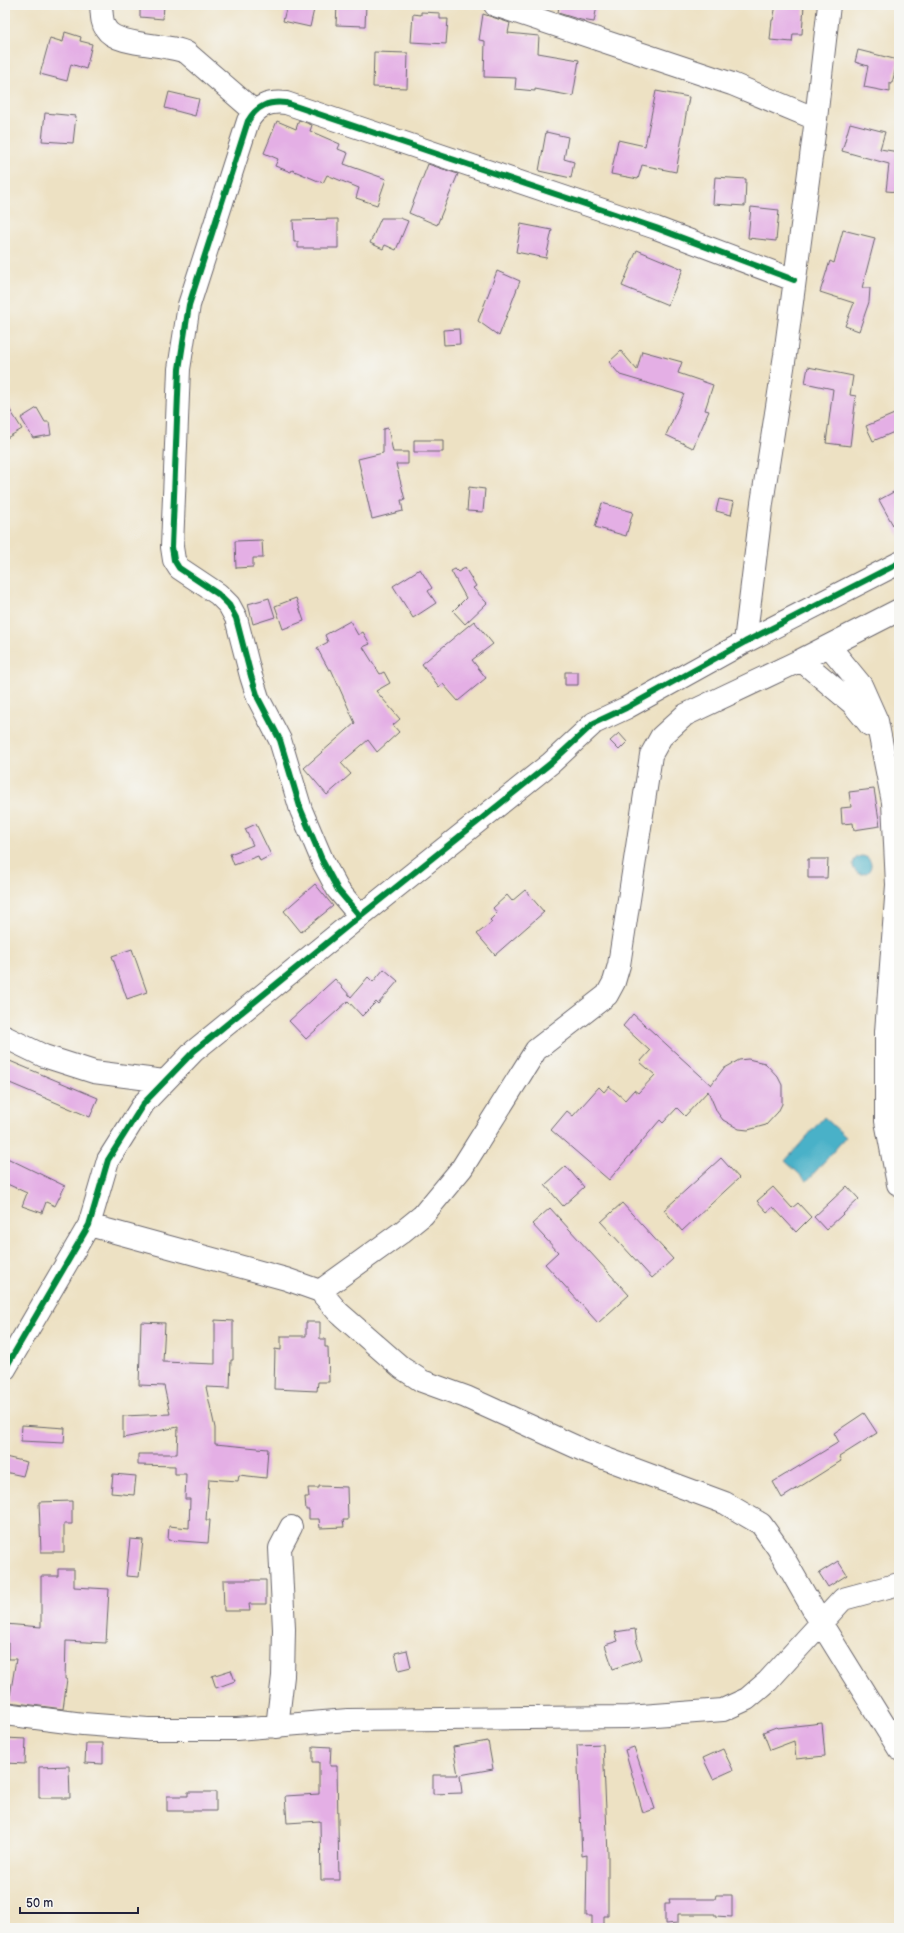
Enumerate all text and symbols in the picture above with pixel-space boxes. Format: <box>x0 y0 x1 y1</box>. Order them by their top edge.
scale bar <box>20 1889 138 1915</box>
text: 50 m <box>26 1896 53 1911</box>

